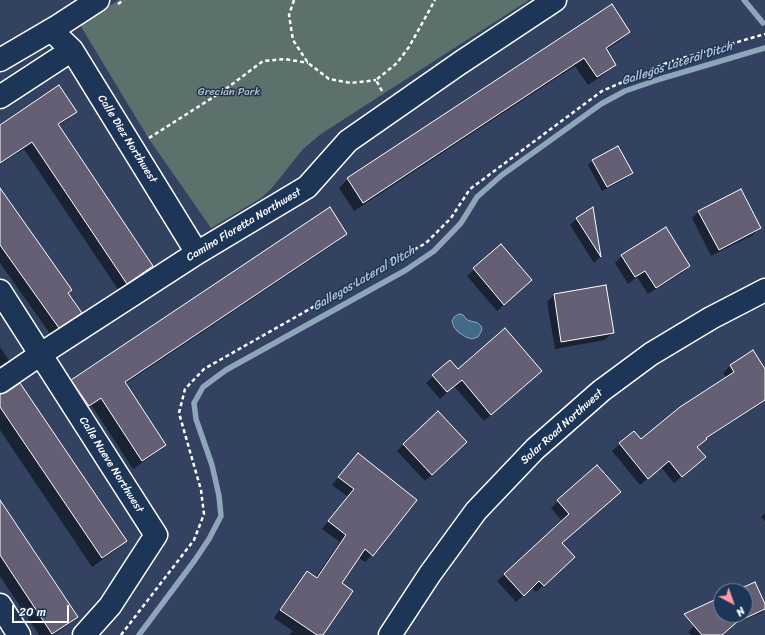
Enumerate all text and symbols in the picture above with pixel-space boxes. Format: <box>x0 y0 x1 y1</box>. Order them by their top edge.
water label: Gallegos Lateral Ditch <box>620 39 734 89</box>
park label: Grecian Park <box>198 85 260 99</box>
street label: Calle Diez Northwest <box>94 92 160 186</box>
street label: Camino Floretta Northwest <box>184 185 304 265</box>
water label: Gallegos Lateral Ditch <box>310 244 418 314</box>
street label: Solar Road Northwest <box>518 387 606 467</box>
street label: Calle Nueve Northwest <box>76 415 146 515</box>
north arrow <box>713 583 753 623</box>
scale bar <box>14 597 71 623</box>
text: 20 m <box>19 601 46 623</box>
text: N <box>731 602 750 621</box>

